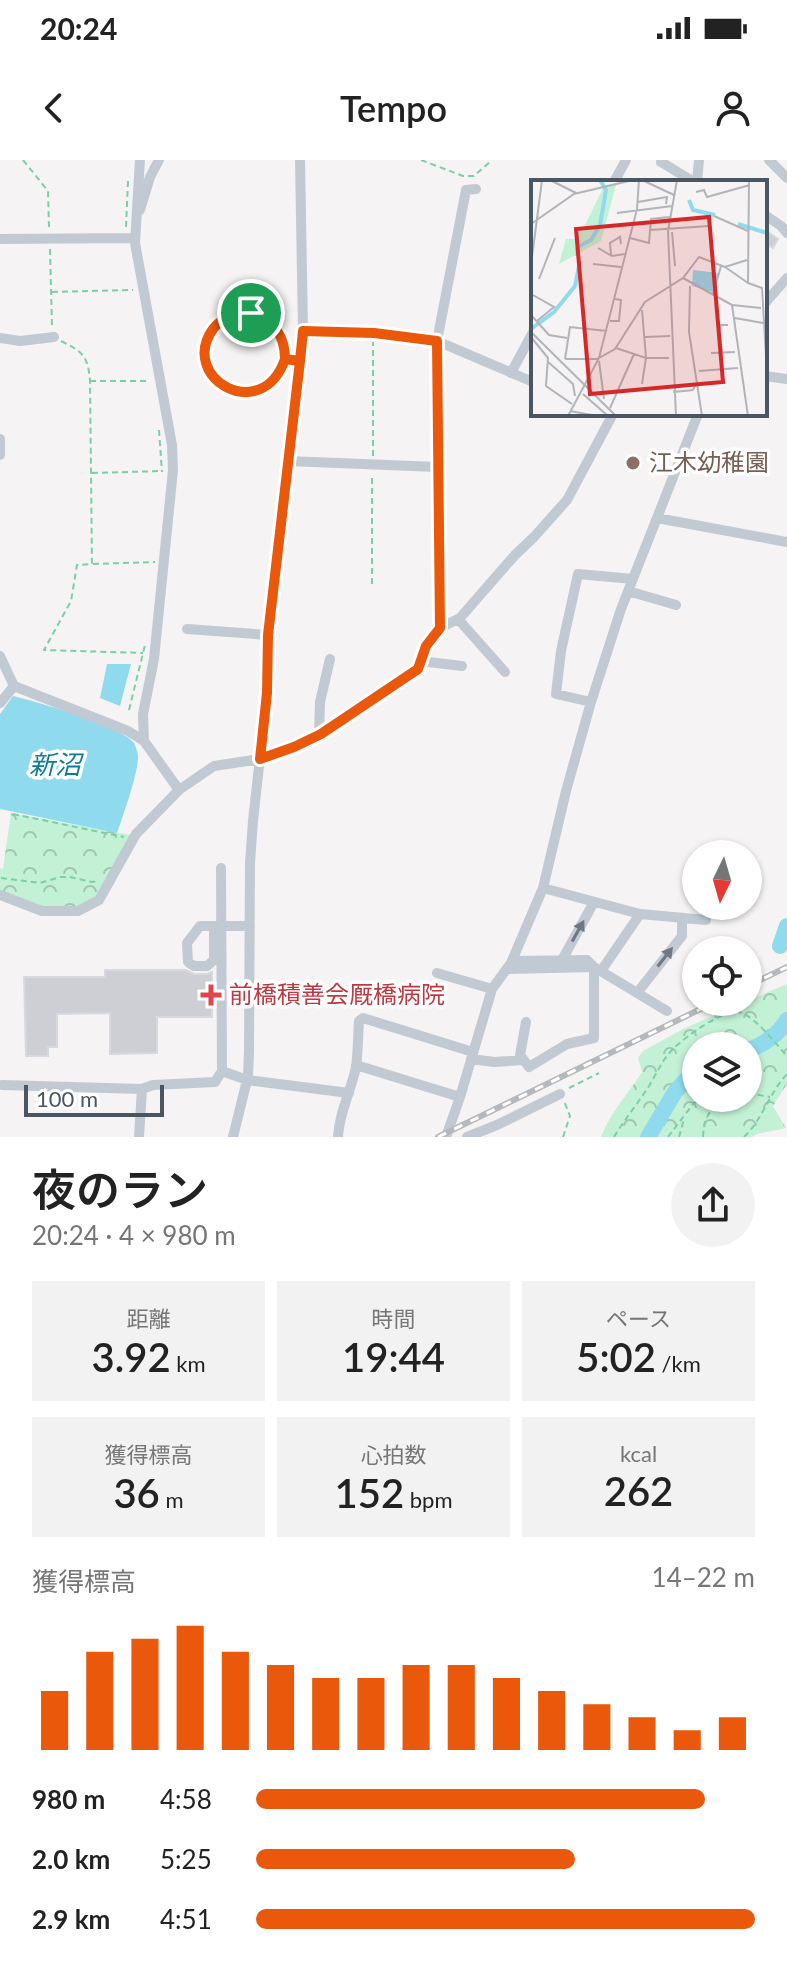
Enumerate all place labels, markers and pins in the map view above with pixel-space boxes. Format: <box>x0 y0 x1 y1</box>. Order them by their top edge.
pin <box>217 279 285 347</box>
place label: 江木幼稚園 <box>649 447 769 476</box>
marker: 江木幼稚園 <box>624 454 642 472</box>
place label: 前橋積善会厩橋病院 <box>229 979 445 1008</box>
marker: 前橋積善会厩橋病院 <box>200 984 222 1006</box>

